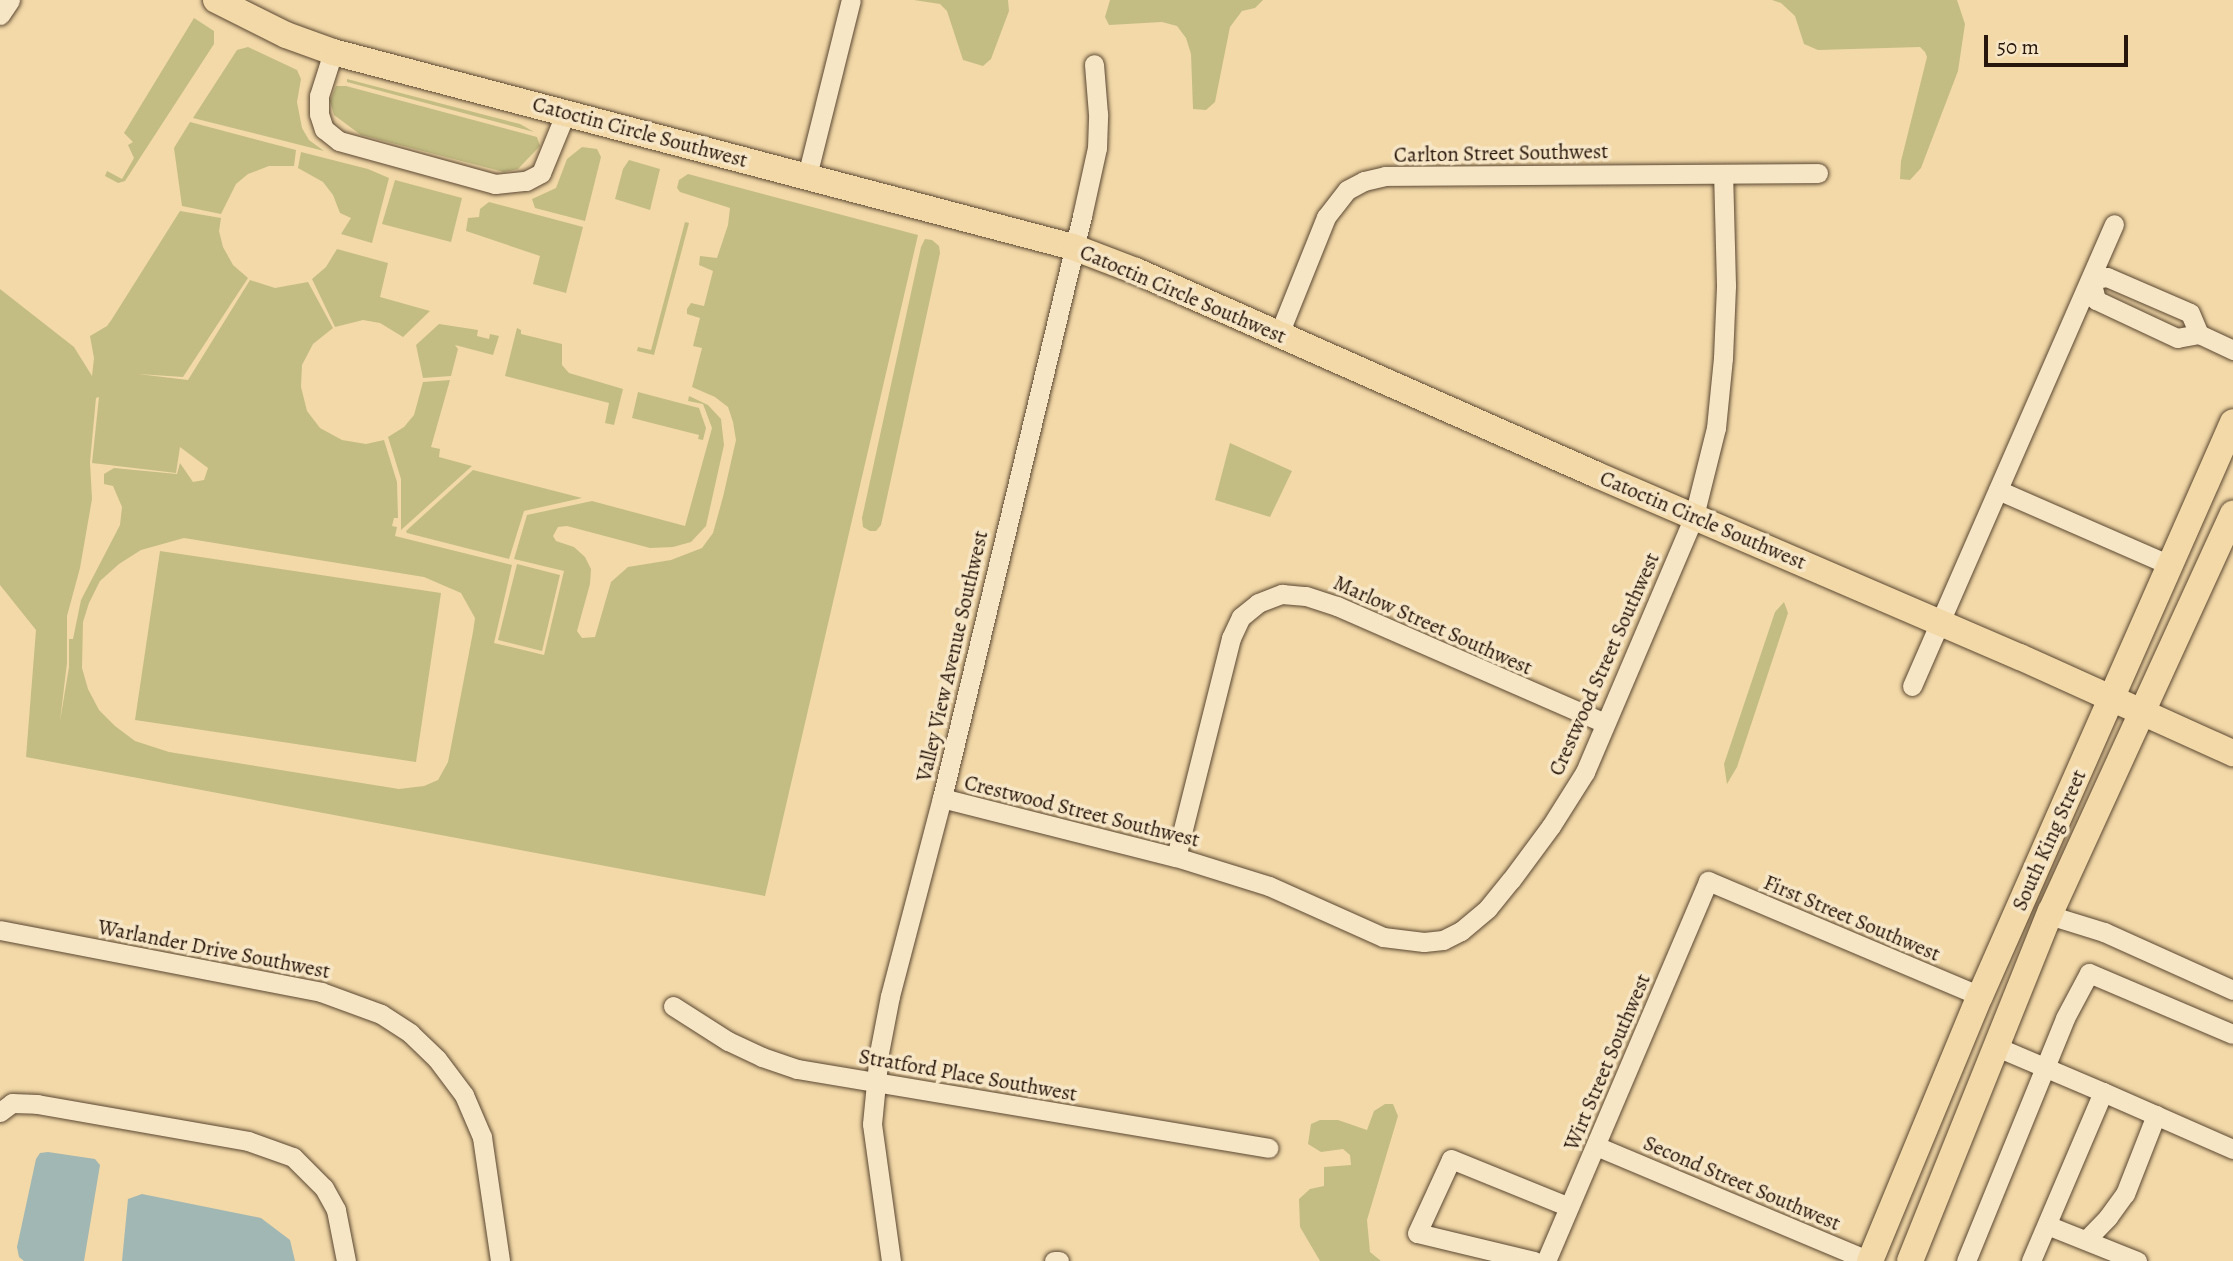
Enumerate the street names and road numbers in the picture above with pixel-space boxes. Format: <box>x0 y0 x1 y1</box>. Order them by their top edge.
street label: Catoctin Circle Southwest <box>530 91 750 173</box>
street label: Carlton Street Southwest <box>1394 139 1608 167</box>
street label: Catoctin Circle Southwest <box>1076 239 1290 349</box>
street label: Catoctin Circle Southwest <box>1596 465 1810 575</box>
street label: Valley View Avenue Southwest <box>911 528 993 784</box>
street label: Crestwood Street Southwest <box>1543 549 1665 779</box>
street label: Marlow Street Southwest <box>1330 570 1536 680</box>
street label: South King Street <box>2007 766 2091 914</box>
street label: Crestwood Street Southwest <box>962 770 1202 852</box>
street label: First Street Southwest <box>1760 869 1944 967</box>
street label: Warlander Drive Southwest <box>96 914 332 984</box>
street label: Wirt Street Southwest <box>1558 970 1656 1154</box>
street label: Stratford Place Southwest <box>857 1043 1079 1107</box>
street label: Second Street Southwest <box>1640 1130 1844 1236</box>

